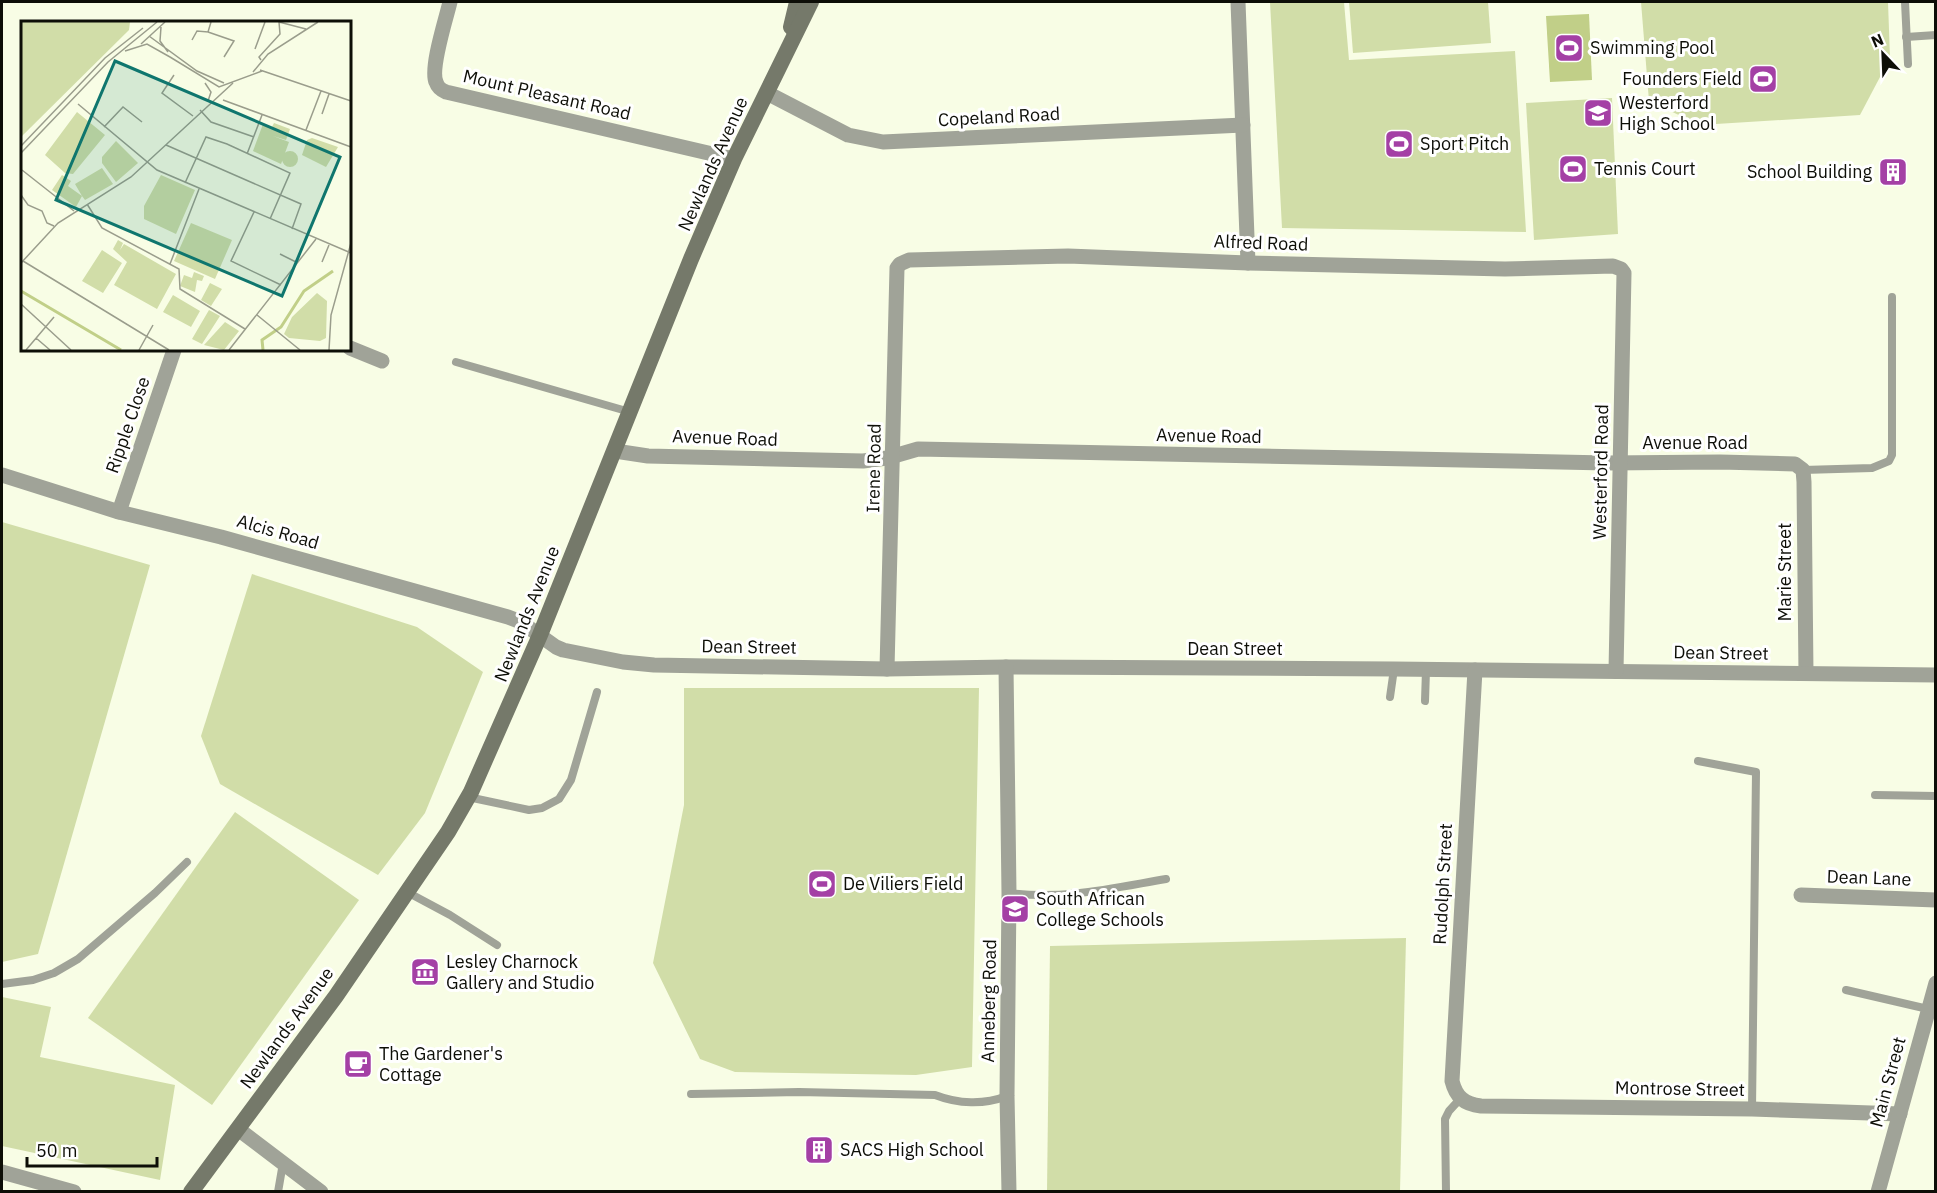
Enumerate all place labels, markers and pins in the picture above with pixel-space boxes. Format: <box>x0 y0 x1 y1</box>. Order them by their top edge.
sports icon: Swimming Pool <box>1553 32 1585 64</box>
place label: Swimming Pool <box>1590 36 1714 59</box>
sports icon: Founders Field <box>1747 63 1779 95</box>
place label: Founders Field <box>1622 67 1742 90</box>
place label: Westerford High School <box>1619 91 1715 135</box>
school or university icon: Westerford High School <box>1582 97 1614 129</box>
sports icon: Sport Pitch <box>1383 128 1415 160</box>
place label: Sport Pitch <box>1420 132 1509 155</box>
sports icon: Tennis Court <box>1557 153 1589 185</box>
building icon: School Building <box>1877 156 1909 188</box>
place label: Tennis Court <box>1594 157 1695 180</box>
place label: School Building <box>1747 160 1872 183</box>
sports icon: De Viliers Field <box>806 868 838 900</box>
place label: De Viliers Field <box>843 872 963 895</box>
place label: South African College Schools <box>1036 887 1164 931</box>
school or university icon: South African College Schools <box>999 893 1031 925</box>
place label: Lesley Charnock Gallery and Studio <box>446 950 594 994</box>
museum icon: Lesley Charnock Gallery and Studio <box>409 956 441 988</box>
place label: The Gardener's Cottage <box>379 1042 503 1086</box>
cafe icon: The Gardener's Cottage <box>342 1048 374 1080</box>
building icon: SACS High School <box>803 1134 835 1166</box>
place label: SACS High School <box>840 1138 984 1161</box>

